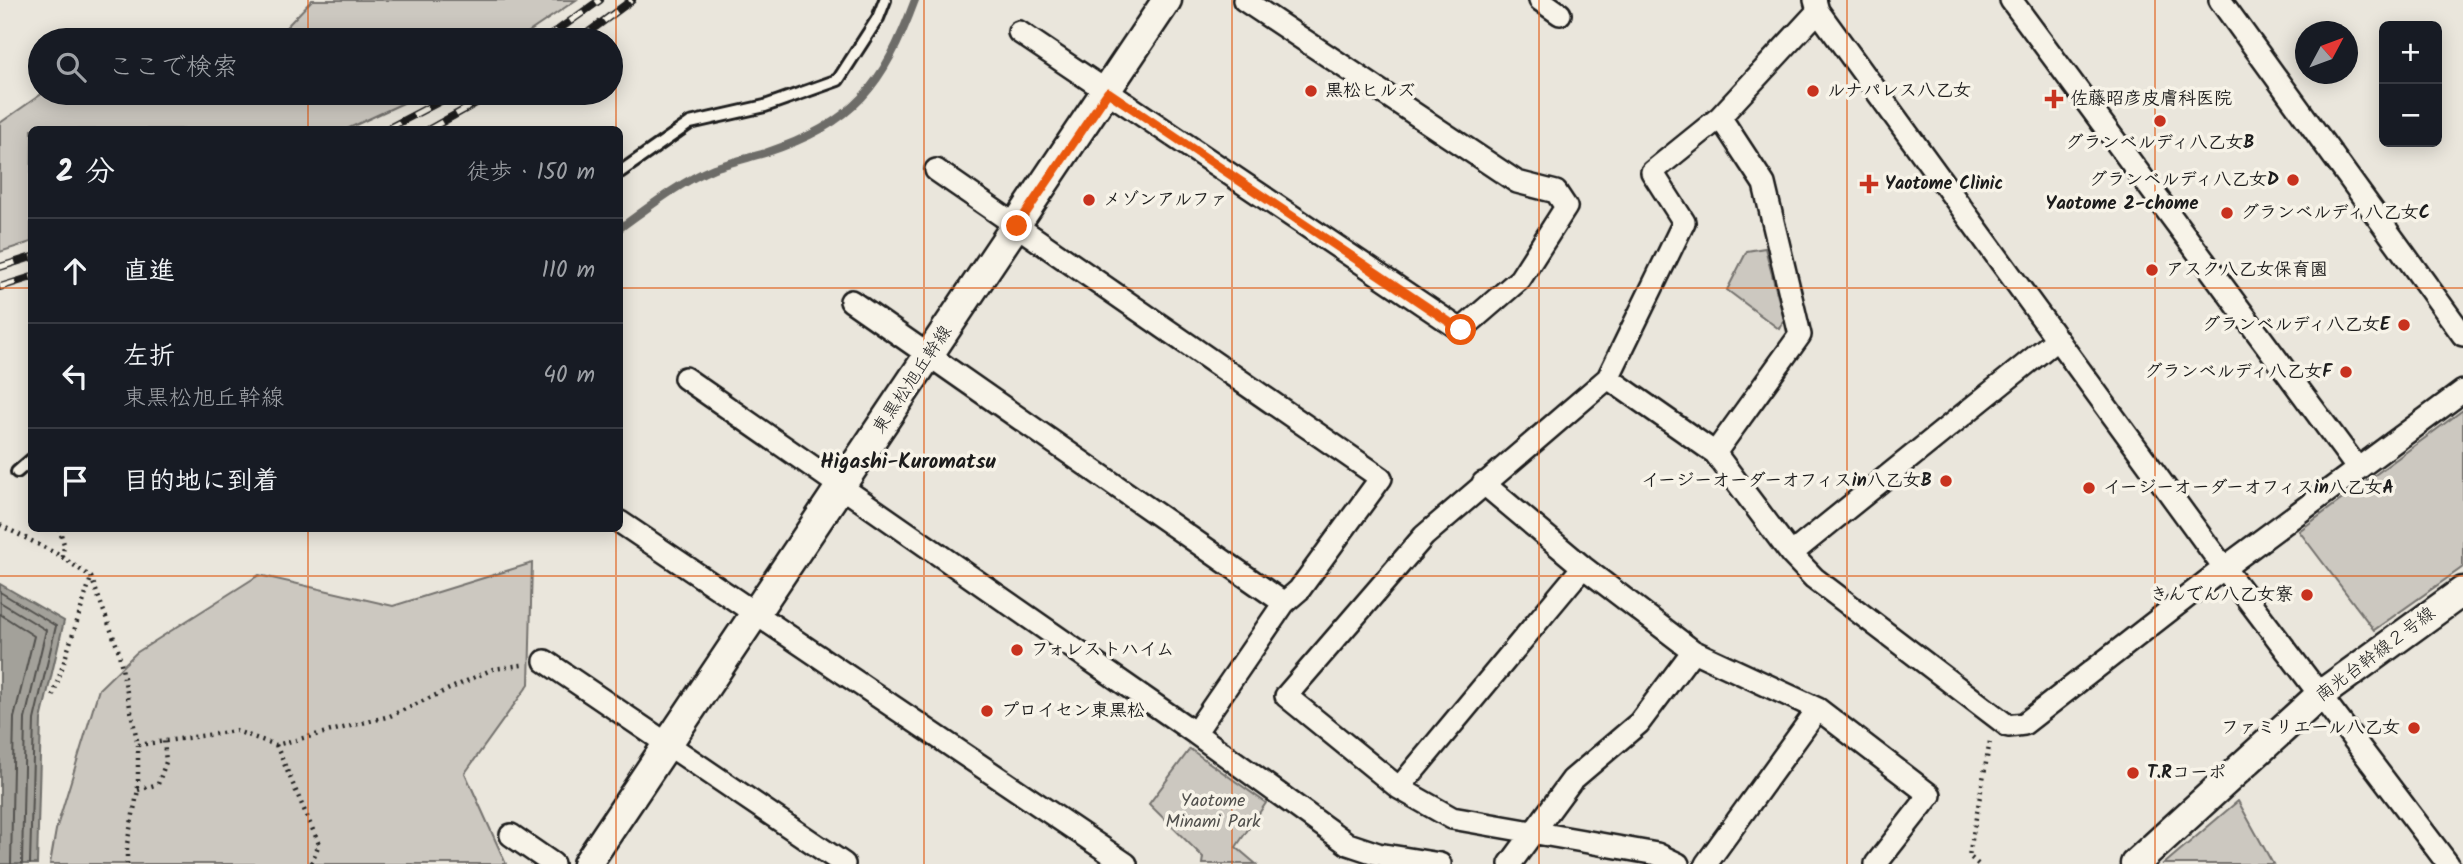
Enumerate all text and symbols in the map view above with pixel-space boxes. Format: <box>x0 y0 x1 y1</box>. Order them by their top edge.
north arrow <box>2295 21 2358 84</box>
map controls <box>2379 21 2442 147</box>
button: + <box>2379 21 2442 84</box>
search box <box>28 28 623 105</box>
text: ここで検索 <box>108 47 238 89</box>
icon: search <box>52 48 90 86</box>
place label: 黒松ヒルズ <box>1325 77 1415 106</box>
place label: ルナパレス八乙女 <box>1827 77 1971 106</box>
marker: 黒松ヒルズ <box>1303 83 1319 99</box>
marker: ルナパレス八乙女 <box>1805 83 1821 99</box>
button: − <box>2379 84 2442 147</box>
place label: 佐藤昭彦皮膚科医院 <box>2070 85 2232 114</box>
marker: 佐藤昭彦皮膚科医院 <box>2044 89 2064 109</box>
marker: グランベルディ八乙女B <box>2152 113 2168 129</box>
place label: グランベルディ八乙女B <box>2065 129 2255 158</box>
text: 2 分 <box>56 149 115 197</box>
text: 徒歩 · 150 m <box>466 155 595 191</box>
place label: グランベルディ八乙女D <box>2089 166 2279 195</box>
place label: Yaotome Clinic <box>1885 170 2003 199</box>
marker: グランベルディ八乙女D <box>2285 172 2301 188</box>
marker: Yaotome Clinic <box>1859 174 1879 194</box>
place label: メゾンアルファ <box>1103 186 1228 215</box>
district label: Yaotome 2-chome <box>2045 189 2199 219</box>
marker: メゾンアルファ <box>1081 192 1097 208</box>
place label: グランベルディ八乙女C <box>2241 199 2430 228</box>
marker: グランベルディ八乙女C <box>2219 205 2235 221</box>
route end <box>1001 210 1032 241</box>
text: 直進 <box>123 251 175 293</box>
icon: ahead <box>56 252 94 290</box>
text: 110 m <box>542 253 595 289</box>
place label: アスク八乙女保育園 <box>2166 256 2328 285</box>
marker: アスク八乙女保育園 <box>2144 262 2160 278</box>
place label: グランベルディ八乙女E <box>2202 311 2391 340</box>
route start <box>1445 314 1476 345</box>
marker: グランベルディ八乙女E <box>2396 317 2412 333</box>
street label: 東黒松旭丘幹線 <box>866 320 960 440</box>
text: 左折 <box>123 336 175 378</box>
icon: left <box>56 357 94 395</box>
text: 40 m <box>543 358 595 394</box>
place label: グランベルディ八乙女F <box>2144 358 2333 387</box>
marker: グランベルディ八乙女F <box>2338 364 2354 380</box>
text: 東黒松旭丘幹線 <box>123 381 284 417</box>
district label: Higashi-Kuromatsu <box>820 446 997 479</box>
text: 目的地に到着 <box>123 461 279 503</box>
icon: arrive <box>56 462 94 500</box>
place label: イージーオーダーオフィスin八乙女B <box>1641 467 1932 496</box>
marker: イージーオーダーオフィスin八乙女B <box>1938 473 1954 489</box>
place label: イージーオーダーオフィスin八乙女A <box>2103 474 2394 503</box>
marker: イージーオーダーオフィスin八乙女A <box>2081 480 2097 496</box>
place label: きんでん八乙女寮 <box>2150 581 2293 610</box>
marker: きんでん八乙女寮 <box>2299 587 2315 603</box>
street label: 南光台幹線２号線 <box>2310 600 2442 710</box>
place label: フォレストハイム <box>1031 636 1174 665</box>
marker: フォレストハイム <box>1009 642 1025 658</box>
place label: プロイセン東黒松 <box>1001 697 1145 726</box>
marker: プロイセン東黒松 <box>979 703 995 719</box>
place label: ファミリエール八乙女 <box>2221 714 2400 743</box>
marker: ファミリエール八乙女 <box>2406 720 2422 736</box>
place label: T.Rコーポ <box>2147 759 2226 788</box>
marker: T.Rコーポ <box>2125 765 2141 781</box>
park label: Yaotome Minami Park <box>1166 787 1261 837</box>

